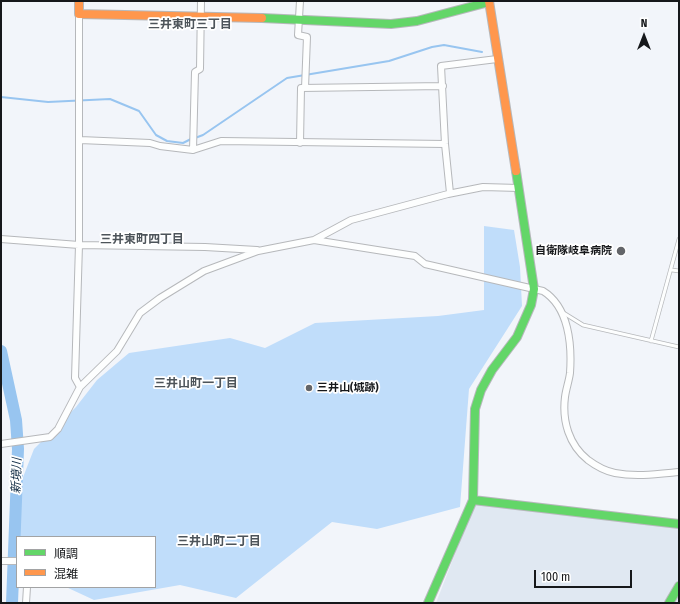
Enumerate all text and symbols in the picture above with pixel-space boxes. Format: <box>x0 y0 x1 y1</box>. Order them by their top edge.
north arrow <box>624 16 664 56</box>
text: N <box>641 17 647 30</box>
district label: 三井東町三丁目 <box>148 18 232 32</box>
district label: 三井東町四丁目 <box>100 233 184 247</box>
place label: 自衛隊岐阜病院 <box>535 244 612 258</box>
marker: 自衛隊岐阜病院 <box>615 245 627 257</box>
district label: 三井山町一丁目 <box>154 377 238 391</box>
place label: 三井山(城跡) <box>317 381 379 395</box>
marker: 三井山(城跡) <box>304 383 314 393</box>
water label: 新境川 <box>9 458 25 494</box>
district label: 三井山町二丁目 <box>177 535 261 549</box>
legend <box>16 536 156 588</box>
text: 順調 <box>54 547 78 561</box>
scale bar <box>536 562 634 588</box>
text: 混雑 <box>54 567 78 581</box>
text: 100 m <box>541 570 570 584</box>

